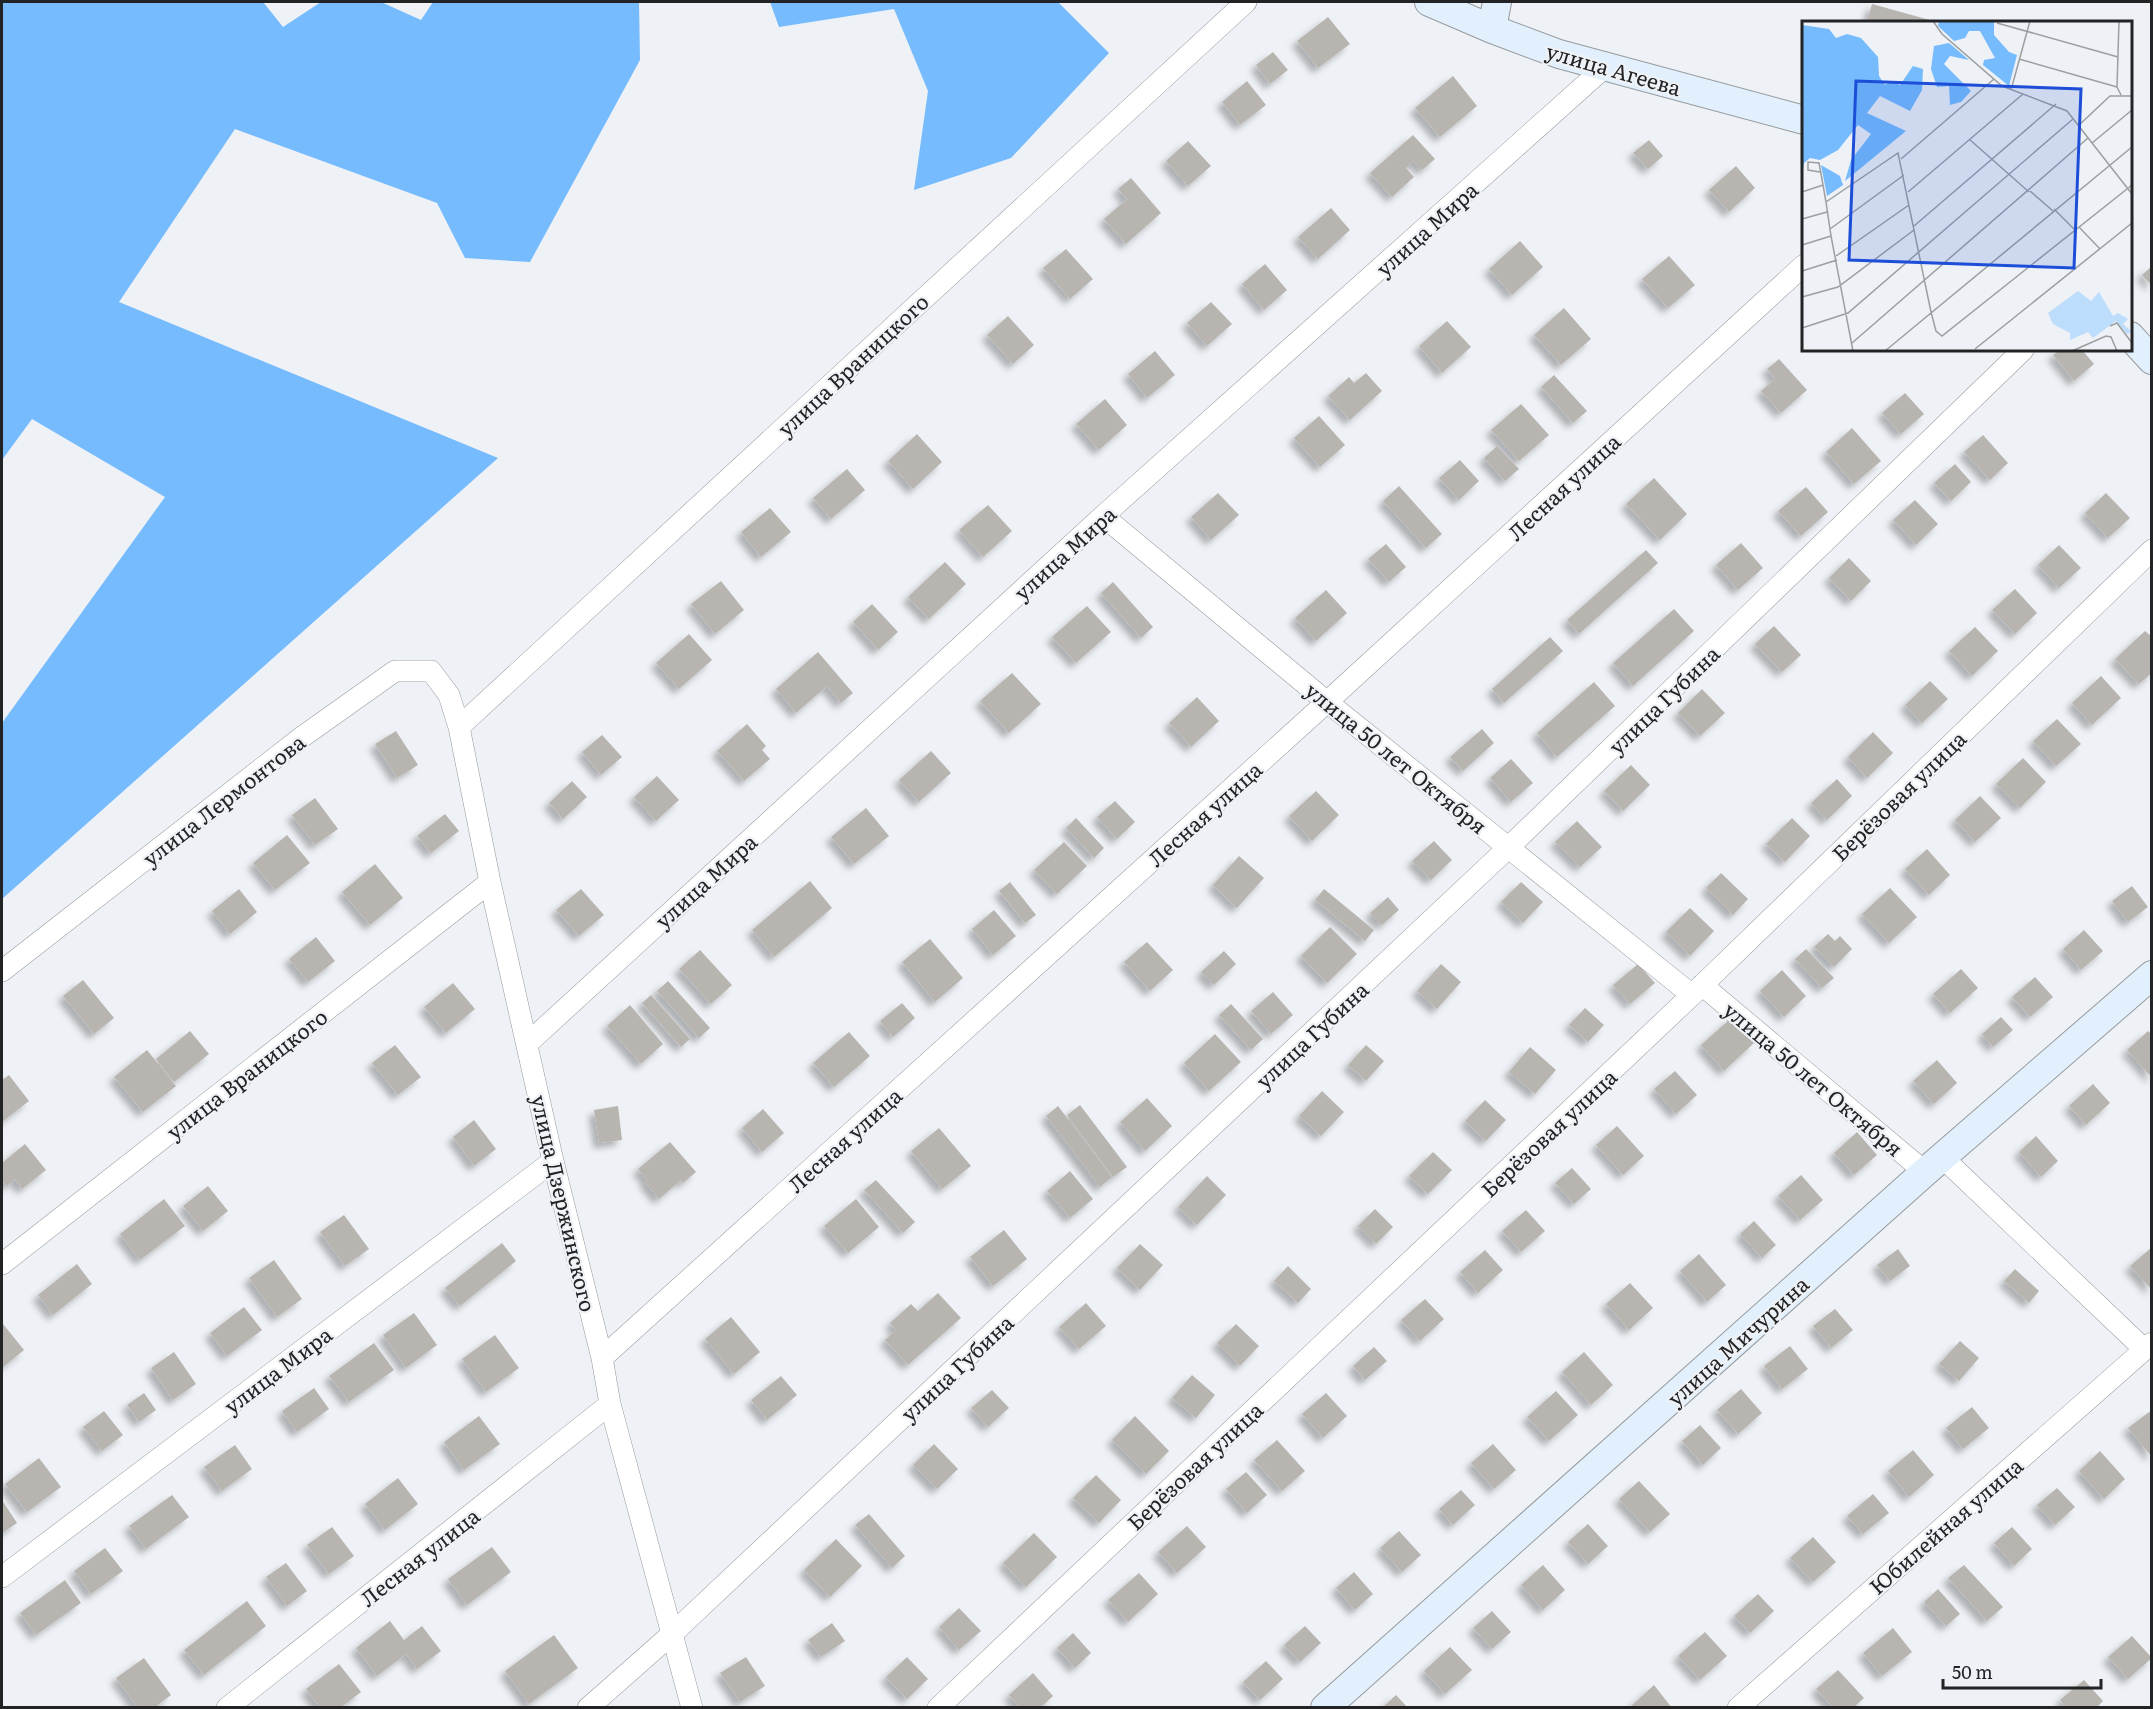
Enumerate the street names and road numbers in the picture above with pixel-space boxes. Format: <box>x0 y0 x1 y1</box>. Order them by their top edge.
street label: улица Агеева <box>1543 34 1686 102</box>
street label: улица Мира <box>1368 173 1485 282</box>
street label: улица Враницкого <box>769 286 935 442</box>
street label: Лесная улица <box>1500 425 1627 547</box>
street label: улица Мира <box>1006 497 1123 606</box>
street label: улица Губина <box>1600 637 1726 760</box>
street label: улица 50 лет Октября <box>1299 674 1495 840</box>
street label: Берёзовая улица <box>1824 722 1973 867</box>
street label: улица Лермонтова <box>135 725 311 872</box>
street label: Лесная улица <box>1140 753 1268 873</box>
street label: улица Мира <box>647 825 764 934</box>
street label: улица Губина <box>1248 973 1375 1095</box>
street label: улица 50 лет Октября <box>1718 994 1910 1162</box>
street label: улица Враницкого <box>159 1000 333 1146</box>
street label: Берёзовая улица <box>1473 1060 1623 1203</box>
street label: Лесная улица <box>780 1079 908 1199</box>
street label: улица Дзержинского <box>525 1091 605 1315</box>
street label: улица Мичурина <box>1659 1267 1815 1412</box>
street label: улица Губина <box>893 1306 1020 1428</box>
street label: улица Мира <box>216 1318 338 1420</box>
street label: Берёзовая улица <box>1119 1393 1269 1536</box>
street label: Юбилейная улица <box>1861 1449 2029 1601</box>
street label: Лесная улица <box>353 1499 486 1613</box>

